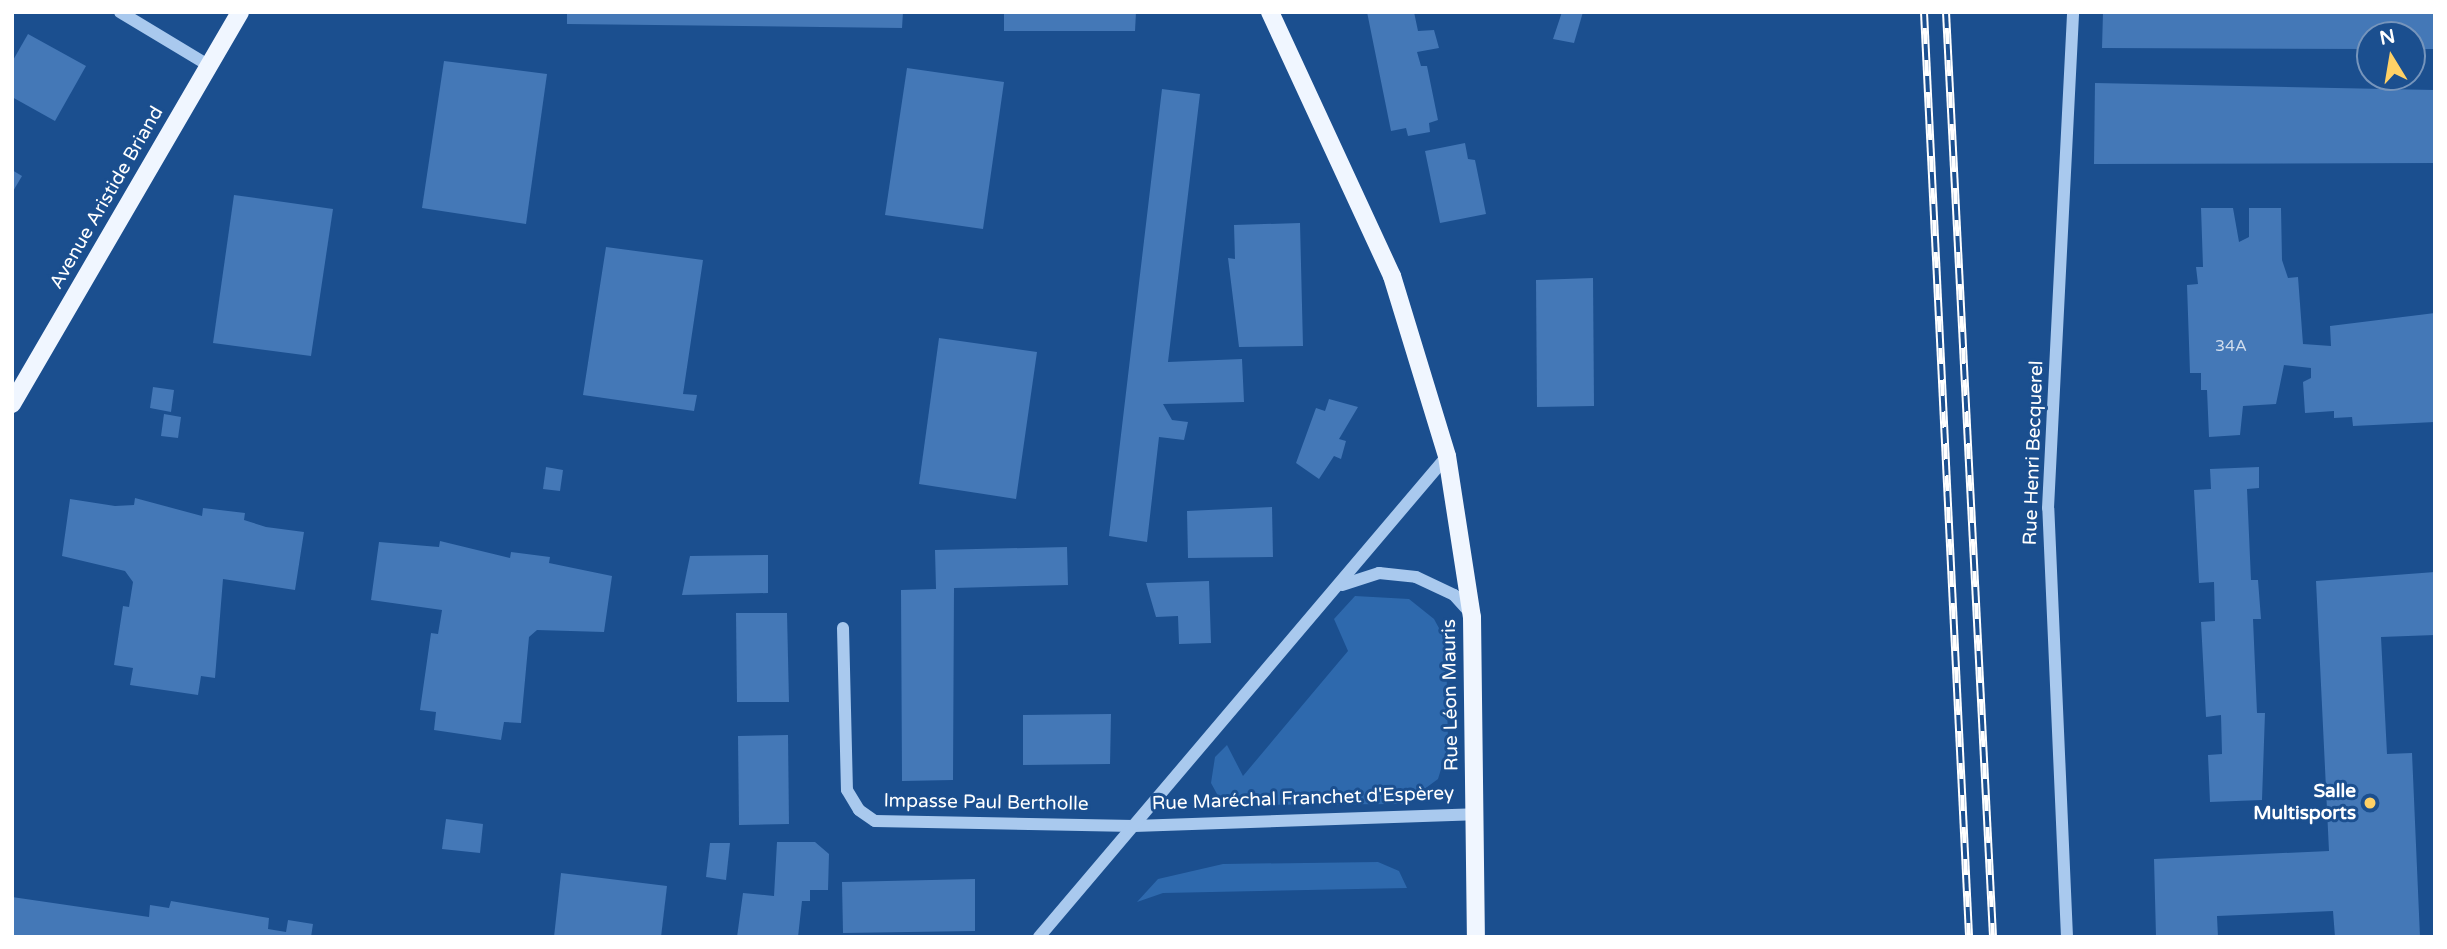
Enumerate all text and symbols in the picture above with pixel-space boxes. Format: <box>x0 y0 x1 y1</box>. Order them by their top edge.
north arrow <box>2356 21 2426 91</box>
text: N <box>2378 25 2397 50</box>
street label: Avenue Aristide Briand <box>45 103 169 293</box>
house number: 34A <box>2215 336 2247 356</box>
street label: Rue Henri Becquerel <box>2019 360 2049 546</box>
street label: Rue Léon Mauris <box>1438 619 1464 771</box>
place label: Salle Multisports <box>2253 781 2356 825</box>
street label: Rue Maréchal Franchet d'Espèrey <box>1151 782 1455 816</box>
street label: Impasse Paul Bertholle <box>883 790 1089 816</box>
marker: Salle Multisports <box>2362 795 2378 811</box>

